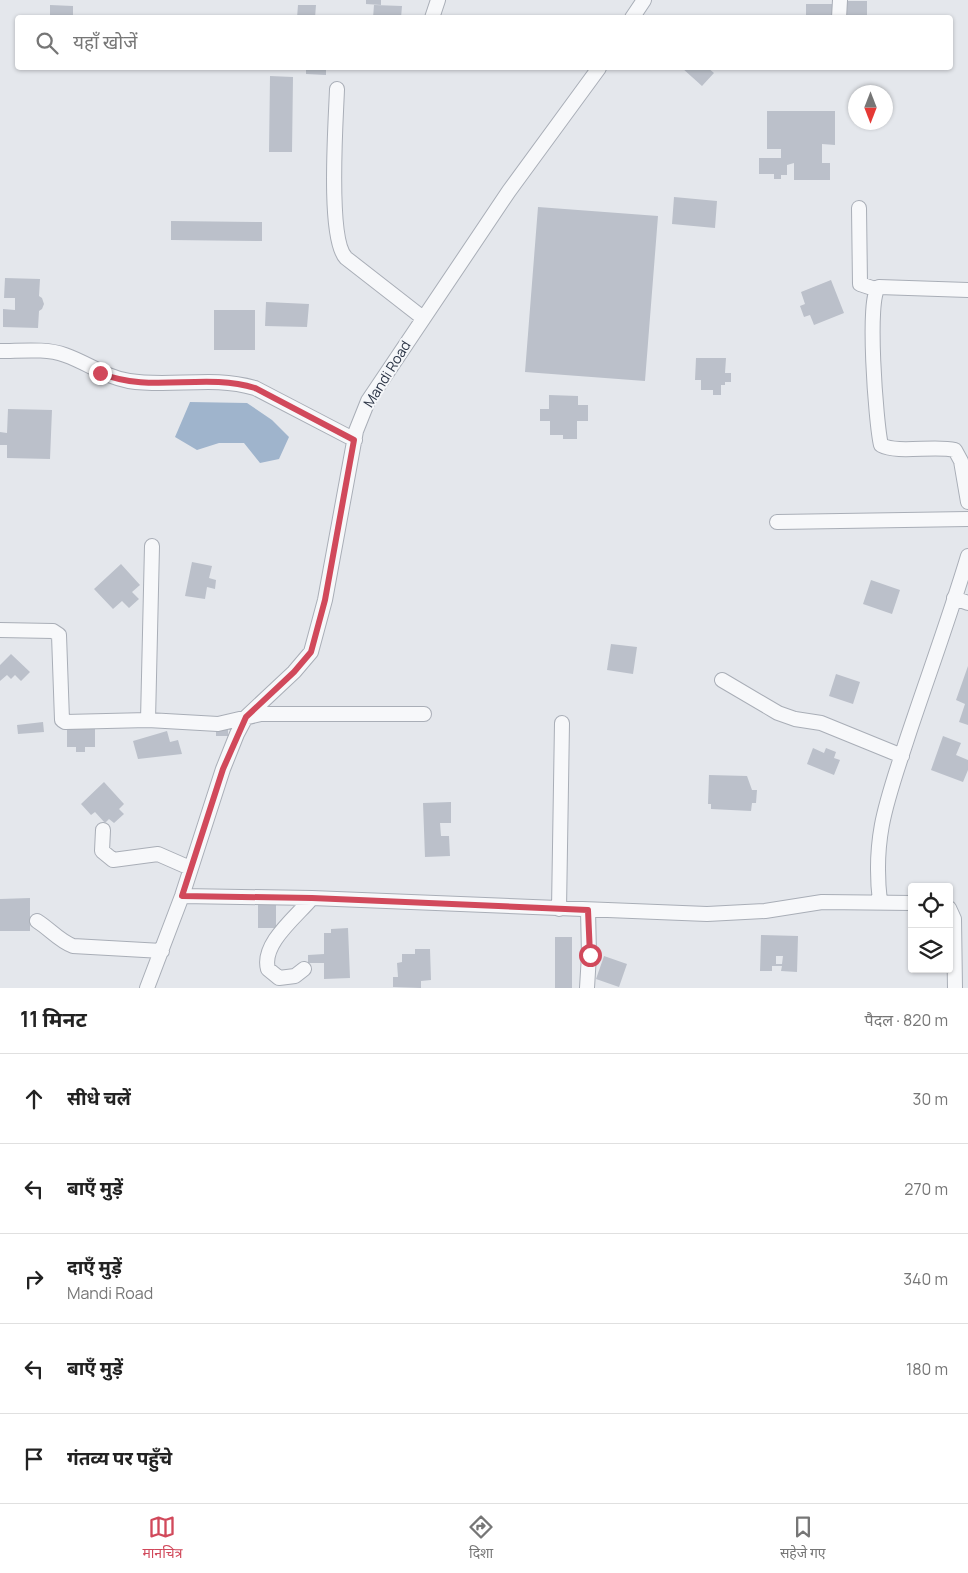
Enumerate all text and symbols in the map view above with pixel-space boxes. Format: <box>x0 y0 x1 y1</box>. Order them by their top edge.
search box <box>15 15 953 70</box>
icon: search <box>33 29 61 57</box>
text: यहाँ खोजें <box>73 29 137 55</box>
north arrow <box>848 85 893 130</box>
street label: Mandi Road <box>359 337 415 411</box>
route end <box>89 362 112 385</box>
map controls <box>908 883 953 973</box>
button: locate <box>908 883 953 928</box>
button: layers <box>908 928 953 973</box>
route start <box>579 944 602 967</box>
text: 11 मिनट <box>20 1005 87 1033</box>
text: पैदल · 820 m <box>865 1009 948 1031</box>
icon: ahead <box>20 1085 48 1113</box>
text: सीधे चलें <box>67 1085 131 1111</box>
text: 30 m <box>913 1088 948 1110</box>
icon: left <box>20 1175 48 1203</box>
text: बाएँ मुड़ें <box>67 1175 123 1201</box>
text: 270 m <box>904 1178 948 1200</box>
text: दाएँ मुड़ें <box>67 1254 122 1280</box>
icon: right <box>20 1265 48 1293</box>
text: 340 m <box>903 1268 948 1290</box>
text: Mandi Road <box>67 1282 153 1304</box>
icon: left <box>20 1355 48 1383</box>
text: बाएँ मुड़ें <box>67 1355 123 1381</box>
text: 180 m <box>906 1358 948 1380</box>
icon: arrive <box>20 1445 48 1473</box>
text: गंतव्य पर पहुँचे <box>67 1445 172 1471</box>
tab: मानचित्र <box>142 1513 182 1564</box>
tab: दिशा <box>467 1513 495 1564</box>
tab: सहेजे गए <box>780 1513 826 1564</box>

